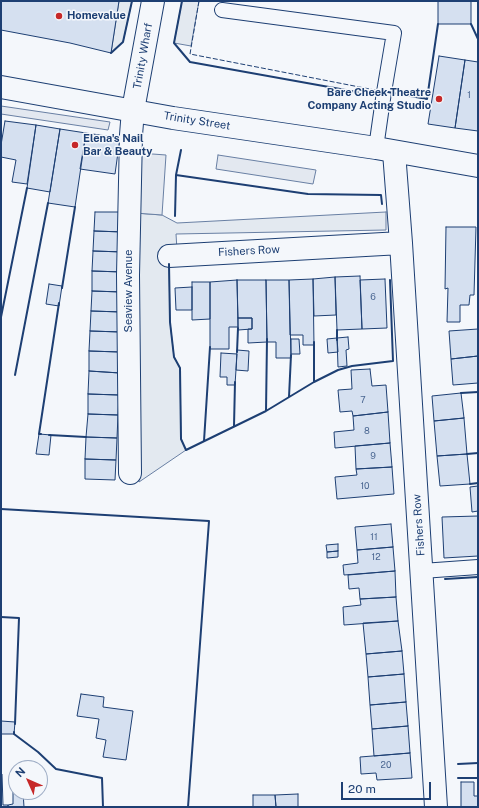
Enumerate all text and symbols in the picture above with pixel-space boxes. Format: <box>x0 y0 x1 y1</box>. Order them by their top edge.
place label: Homevalue <box>67 9 126 23</box>
marker: Homevalue <box>54 11 64 21</box>
street label: Trinity Wharf <box>131 22 155 90</box>
place label: Bare Cheek Theatre Company Acting Studio <box>307 86 431 112</box>
house number: 1 <box>467 90 471 100</box>
marker: Bare Cheek Theatre Company Acting Studio <box>434 94 444 104</box>
street label: Trinity Street <box>163 109 231 133</box>
place label: Elena's Nail Bar & Beauty <box>83 132 152 158</box>
marker: Elena's Nail Bar & Beauty <box>70 140 80 150</box>
street label: Fishers Row <box>218 243 280 259</box>
street label: Seaview Avenue <box>122 250 136 332</box>
house number: 6 <box>370 292 376 302</box>
house number: 7 <box>360 395 366 405</box>
house number: 8 <box>364 426 370 436</box>
house number: 9 <box>370 451 376 461</box>
house number: 10 <box>360 481 370 491</box>
street label: Fishers Row <box>410 494 428 556</box>
house number: 11 <box>370 532 378 542</box>
house number: 12 <box>371 552 381 562</box>
north arrow <box>8 760 48 800</box>
house number: 20 <box>381 760 391 770</box>
text: N <box>13 765 28 780</box>
scale bar <box>343 774 433 800</box>
text: 20 m <box>348 782 376 796</box>

